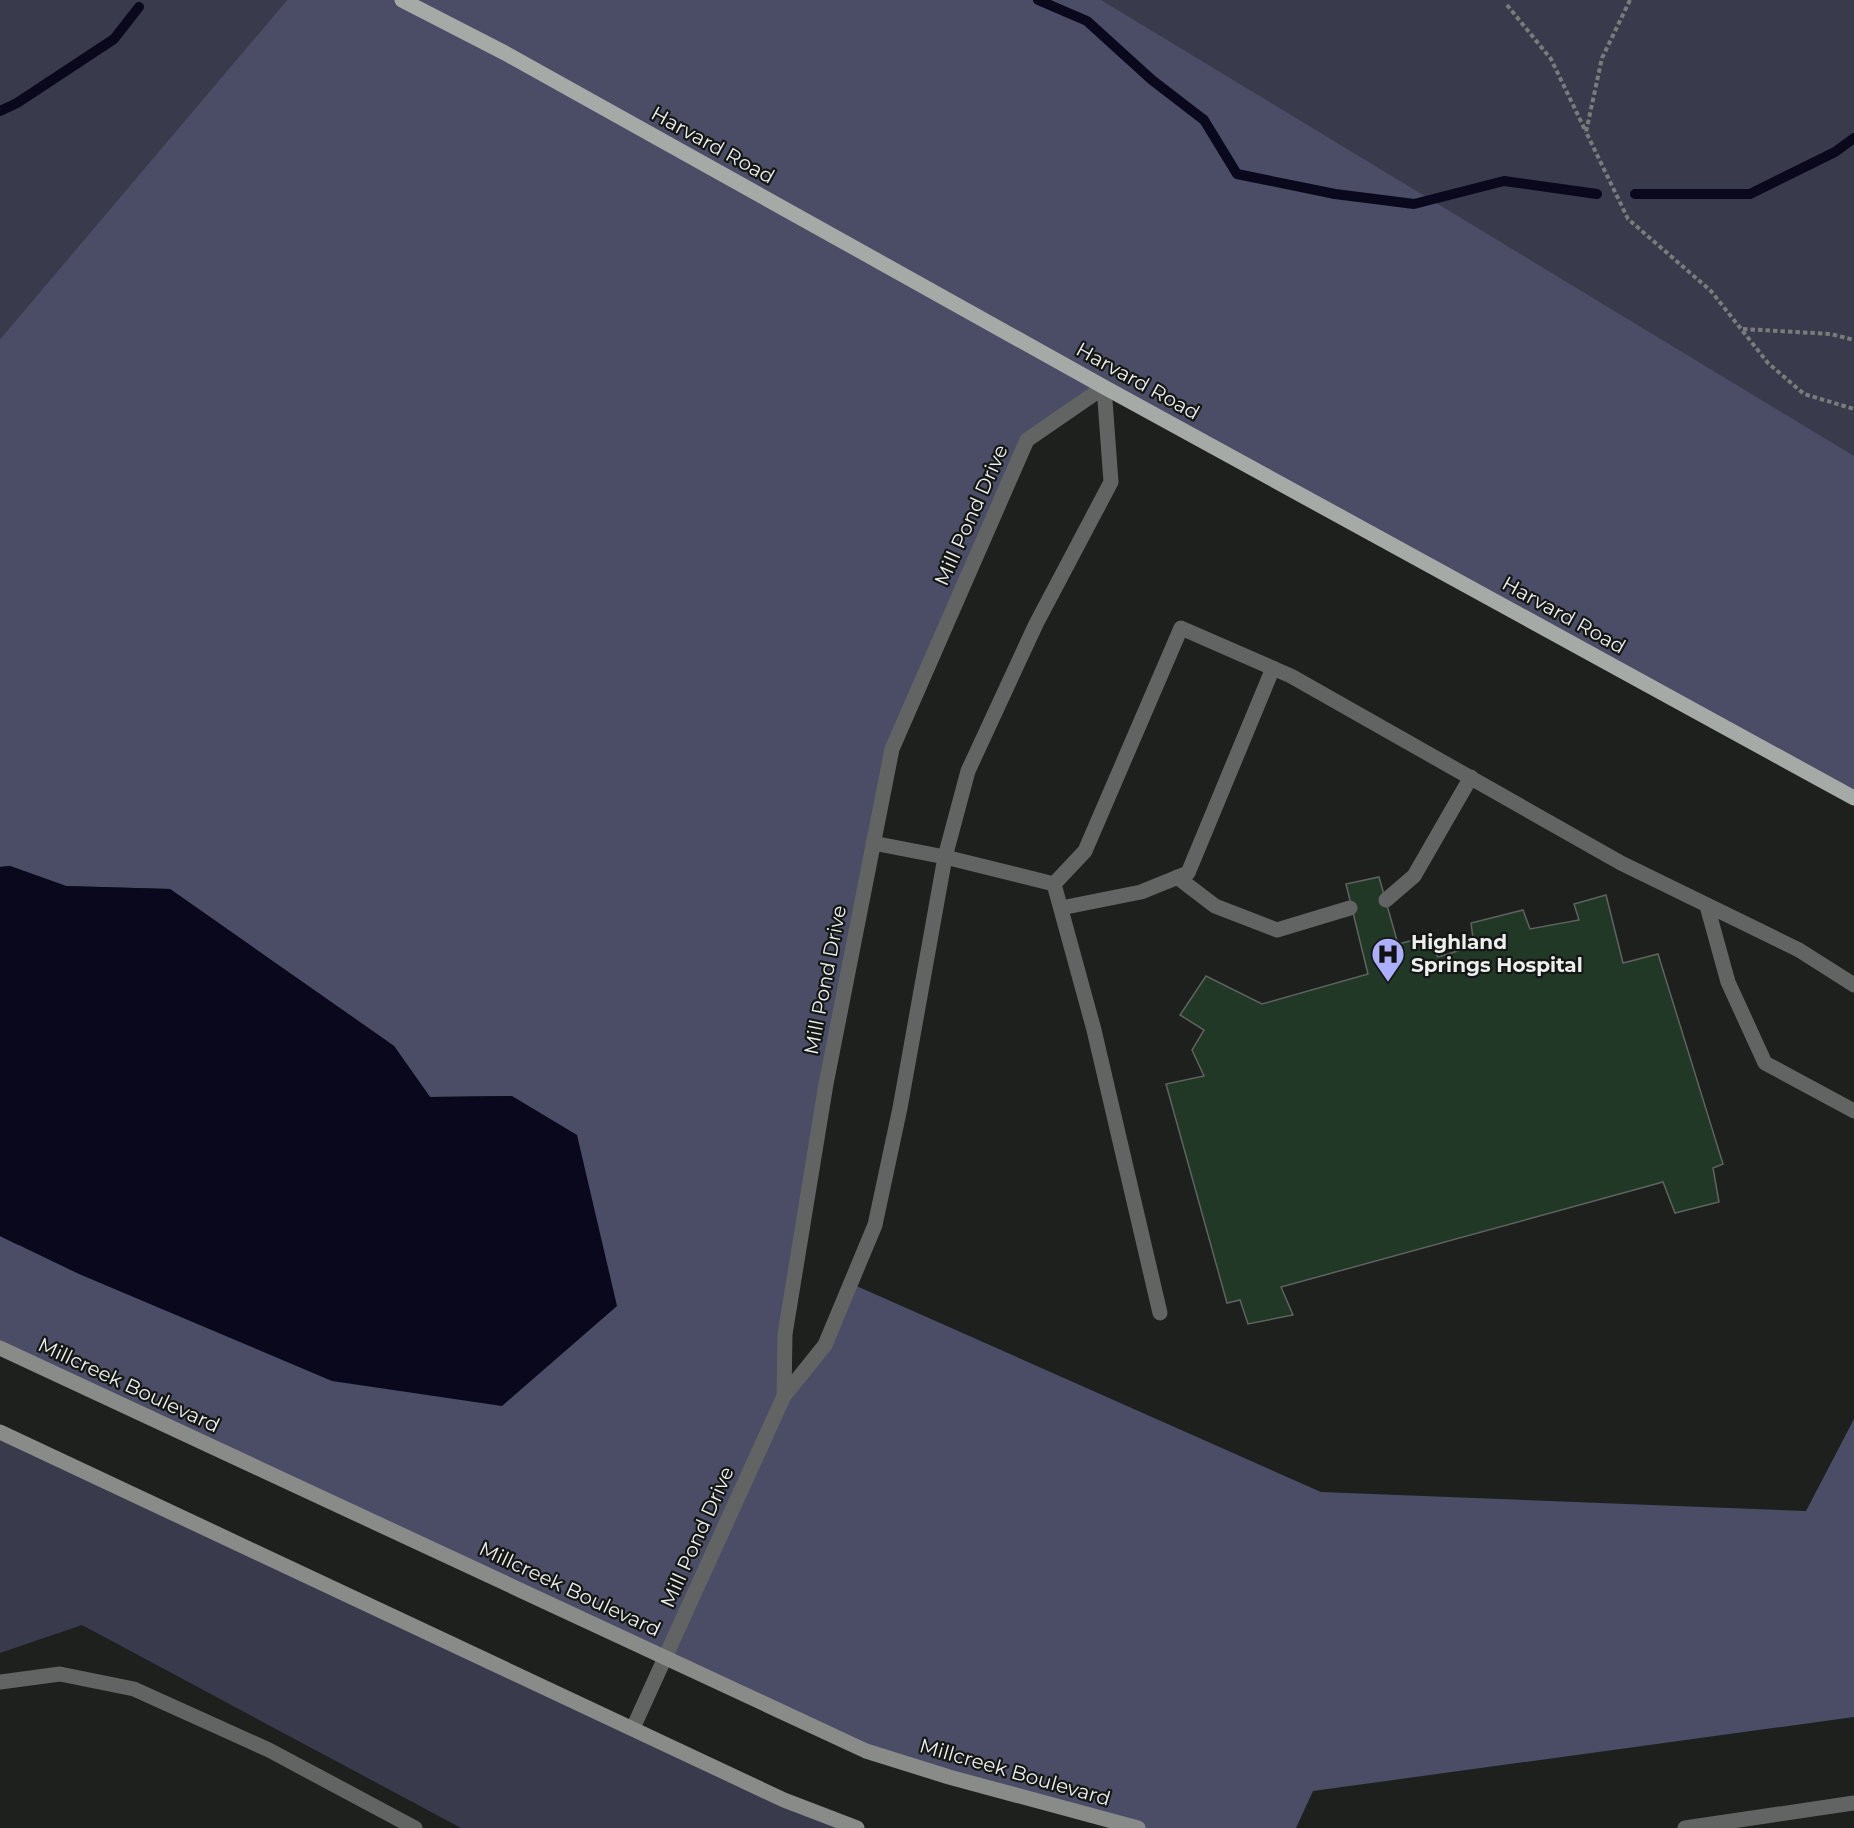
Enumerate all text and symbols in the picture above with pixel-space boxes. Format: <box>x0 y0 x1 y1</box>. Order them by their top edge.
street label: Harvard Road <box>647 101 779 189</box>
street label: Harvard Road <box>1072 337 1204 425</box>
street label: Mill Pond Drive <box>929 441 1013 589</box>
street label: Harvard Road <box>1498 571 1630 659</box>
street label: Mill Pond Drive <box>799 903 851 1057</box>
place label: Highland Springs Hospital <box>1411 930 1583 977</box>
hospital icon: Highland Springs Hospital <box>1370 936 1406 983</box>
street label: Millcreek Boulevard <box>34 1332 224 1438</box>
street label: Mill Pond Drive <box>655 1463 739 1611</box>
street label: Millcreek Boulevard <box>475 1536 665 1642</box>
street label: Millcreek Boulevard <box>917 1733 1113 1811</box>

